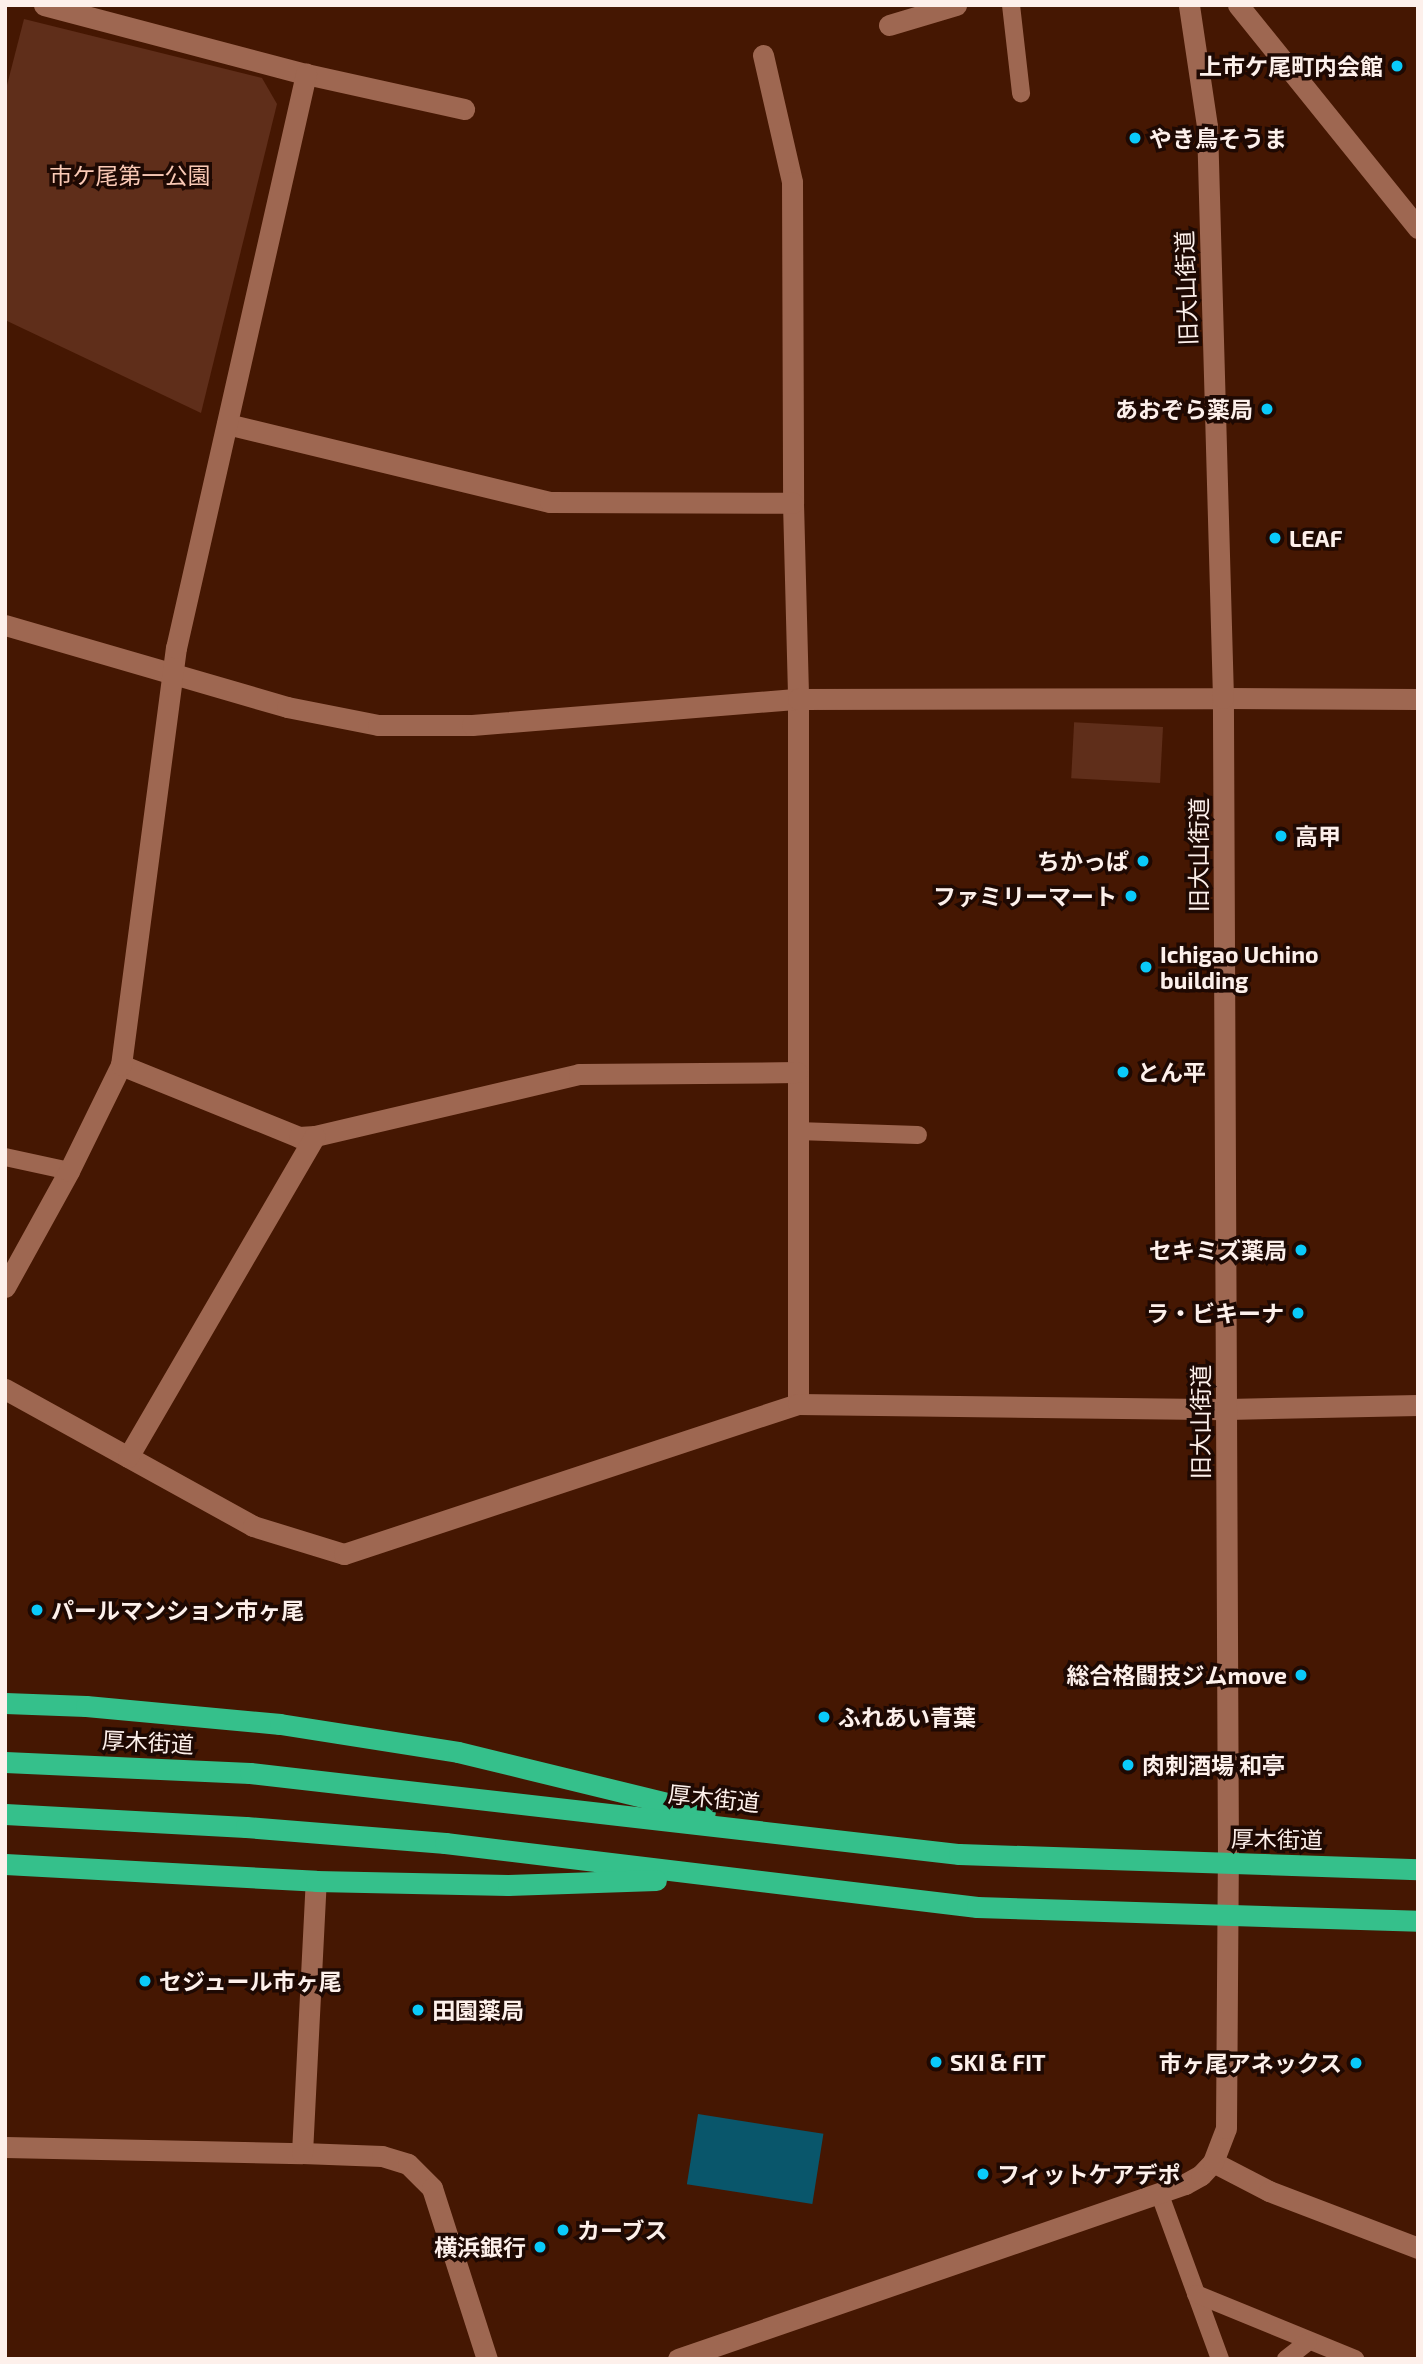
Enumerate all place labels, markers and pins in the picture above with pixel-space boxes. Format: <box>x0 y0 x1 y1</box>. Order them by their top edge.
place label: 上市ケ尾町内会館 <box>1199 52 1383 80</box>
marker: 上市ケ尾町内会館 <box>1389 58 1405 74</box>
place label: やき鳥そうま <box>1149 124 1287 152</box>
marker: やき鳥そうま <box>1127 130 1143 146</box>
place label: あおぞら薬局 <box>1115 395 1253 423</box>
marker: あおぞら薬局 <box>1259 401 1275 417</box>
place label: LEAF <box>1289 524 1342 552</box>
marker: LEAF <box>1267 530 1283 546</box>
place label: 高甲 <box>1295 822 1341 850</box>
marker: 高甲 <box>1273 828 1289 844</box>
place label: ちかっぱ <box>1037 847 1129 875</box>
marker: ちかっぱ <box>1135 853 1151 869</box>
place label: ファミリーマート <box>933 882 1117 910</box>
marker: ファミリーマート <box>1123 888 1139 904</box>
place label: Ichigao Uchino building <box>1160 940 1319 994</box>
marker: Ichigao Uchino building <box>1138 959 1154 975</box>
place label: とん平 <box>1137 1058 1206 1086</box>
marker: とん平 <box>1115 1064 1131 1080</box>
place label: セキミズ薬局 <box>1149 1236 1287 1264</box>
marker: セキミズ薬局 <box>1293 1242 1309 1258</box>
place label: ラ・ビキーナ <box>1146 1299 1284 1327</box>
marker: ラ・ビキーナ <box>1290 1305 1306 1321</box>
place label: パールマンション市ヶ尾 <box>51 1596 304 1624</box>
marker: パールマンション市ヶ尾 <box>29 1602 45 1618</box>
place label: 総合格闘技ジムmove <box>1067 1661 1287 1689</box>
marker: 総合格闘技ジムmove <box>1293 1667 1309 1683</box>
place label: ふれあい青葉 <box>838 1703 976 1731</box>
marker: ふれあい青葉 <box>816 1709 832 1725</box>
place label: 肉刺酒場 和亭 <box>1142 1751 1285 1779</box>
marker: 肉刺酒場 和亭 <box>1120 1757 1136 1773</box>
place label: セジュール市ヶ尾 <box>159 1967 343 1995</box>
marker: セジュール市ヶ尾 <box>137 1973 153 1989</box>
place label: 田園薬局 <box>432 1996 524 2024</box>
marker: 田園薬局 <box>410 2002 426 2018</box>
place label: SKI & FIT <box>950 2048 1046 2076</box>
place label: 市ヶ尾アネックス <box>1158 2049 1342 2077</box>
marker: SKI & FIT <box>928 2054 944 2070</box>
marker: 市ヶ尾アネックス <box>1348 2055 1364 2071</box>
place label: フィットケアデポ <box>997 2160 1181 2188</box>
marker: フィットケアデポ <box>975 2166 991 2182</box>
place label: カーブス <box>577 2216 669 2244</box>
marker: カーブス <box>555 2222 571 2238</box>
place label: 横浜銀行 <box>434 2233 526 2261</box>
marker: 横浜銀行 <box>532 2239 548 2255</box>

